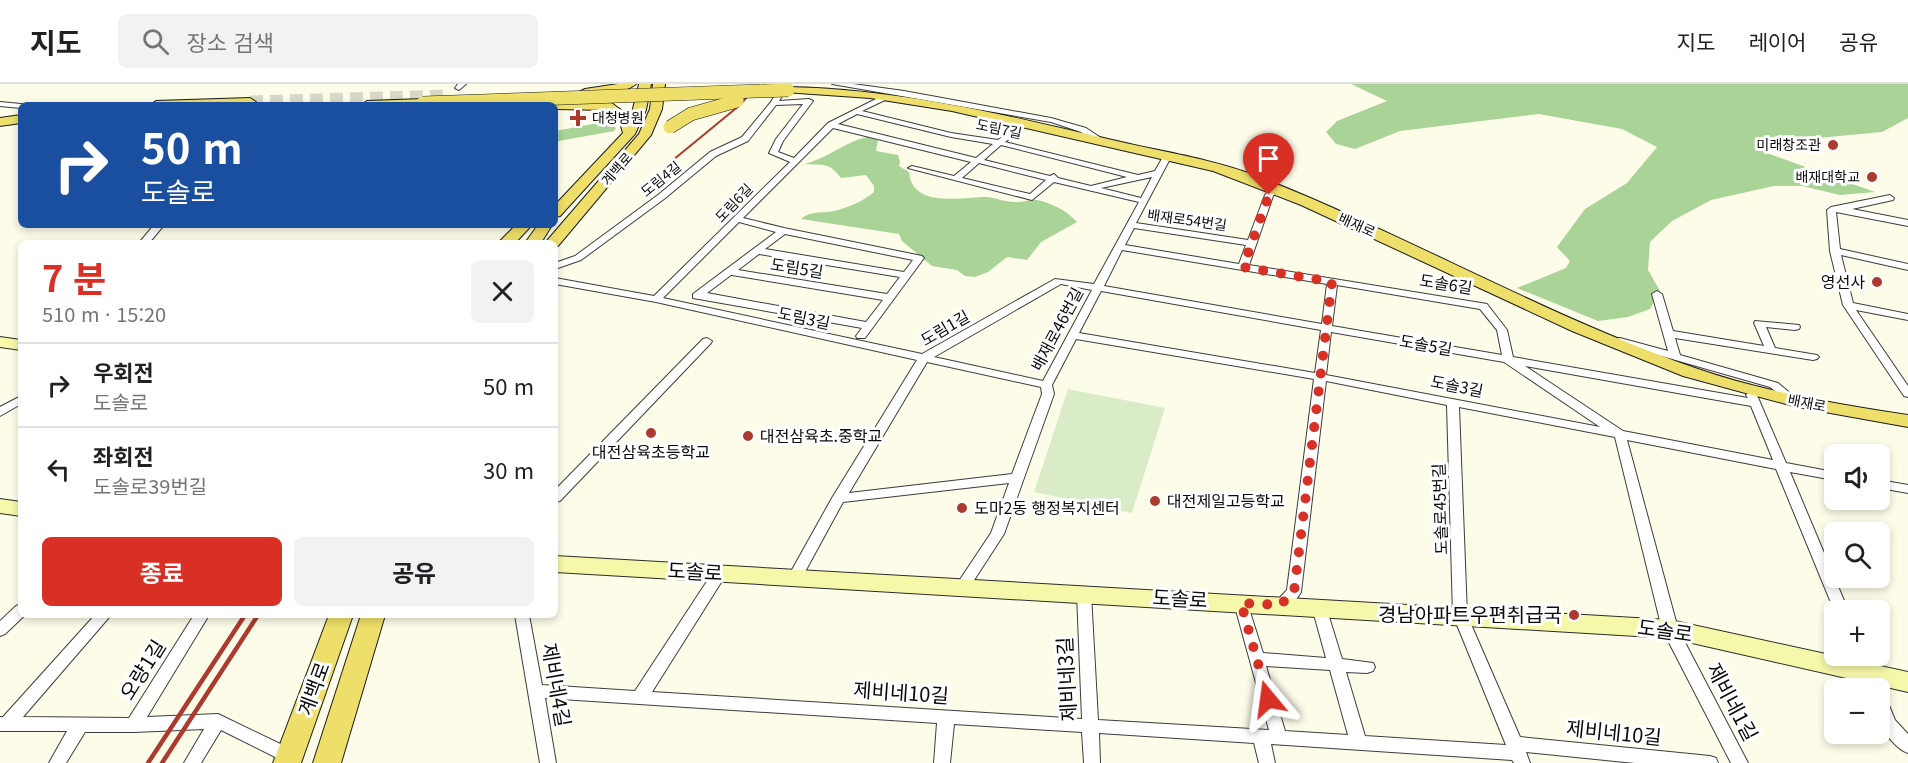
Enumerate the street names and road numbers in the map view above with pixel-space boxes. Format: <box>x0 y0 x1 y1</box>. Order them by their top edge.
street label: 도림7길 <box>974 113 1024 143</box>
street label: 계백로 <box>596 147 637 189</box>
street label: 도림4길 <box>636 156 685 201</box>
street label: 도림6길 <box>710 179 757 226</box>
street label: 배재로54번길 <box>1146 204 1228 234</box>
street label: 배재로 <box>1336 207 1379 241</box>
street label: 도림5길 <box>769 251 825 283</box>
street label: 도솔6길 <box>1418 267 1474 299</box>
street label: 배재로46번길 <box>1024 283 1088 375</box>
street label: 도림3길 <box>776 300 833 334</box>
street label: 도림1길 <box>916 303 973 351</box>
street label: 도솔5길 <box>1398 328 1454 360</box>
street label: 도솔3길 <box>1429 368 1486 402</box>
street label: 배재로 <box>1786 389 1828 416</box>
street label: 도솔로45번길 <box>1425 463 1453 555</box>
street label: 도솔로 <box>667 555 723 586</box>
street label: 도솔로 <box>1152 582 1208 613</box>
street label: 도솔로 <box>1636 611 1695 648</box>
street label: 오량1길 <box>112 633 172 705</box>
street label: 제비네3길 <box>1049 636 1082 722</box>
street label: 제비네4길 <box>536 641 579 729</box>
street label: 제비네1길 <box>1701 657 1766 745</box>
street label: 계백로 <box>290 658 336 719</box>
street label: 제비네10길 <box>852 674 950 709</box>
street label: 제비네10길 <box>1565 712 1663 751</box>

